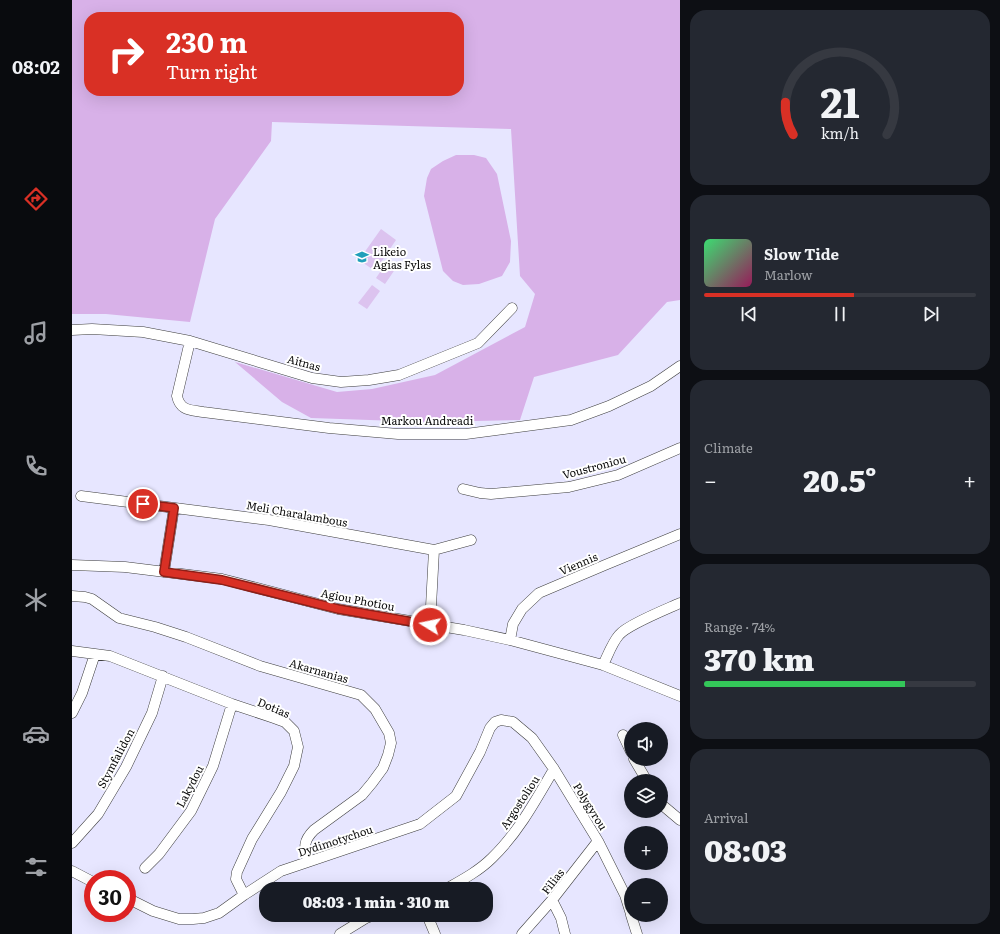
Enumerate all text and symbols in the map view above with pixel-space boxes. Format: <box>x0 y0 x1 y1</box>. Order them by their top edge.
text: 230 m <box>166 20 247 62</box>
icon: right <box>100 28 152 80</box>
text: 08:02 <box>12 53 60 80</box>
text: Turn right <box>166 58 257 85</box>
text: 21 <box>820 69 860 131</box>
text: km/h <box>821 122 860 143</box>
icon: directions <box>22 185 50 213</box>
text: Slow Tide <box>764 242 839 265</box>
place label: Likeio Agias Fylas <box>373 243 431 272</box>
school or university icon: Likeio Agias Fylas <box>354 249 370 265</box>
text: Marlow <box>764 265 812 284</box>
icon: previous <box>738 303 760 325</box>
icon: pause <box>829 303 851 325</box>
icon: next <box>920 303 942 325</box>
icon: music <box>22 319 50 347</box>
street label: Aitnas <box>286 350 322 374</box>
street label: Markou Andreadi <box>381 412 474 428</box>
text: Climate <box>704 438 753 457</box>
street label: Voustroniou <box>560 450 628 482</box>
icon: phone <box>22 452 50 480</box>
text: 20.5° <box>803 457 877 501</box>
text: − <box>704 463 717 496</box>
text: + <box>963 463 976 496</box>
pin <box>126 487 160 521</box>
icon: arrive <box>132 493 154 515</box>
street label: Meli Charalambous <box>245 496 349 530</box>
street label: Viennis <box>556 548 600 578</box>
street label: Agiou Photiou <box>320 584 396 614</box>
icon: climate <box>22 586 50 614</box>
position arrow <box>409 604 451 646</box>
text: Range · 74% <box>704 617 775 636</box>
text: 370 km <box>704 636 814 680</box>
street label: Akarnanias <box>288 654 350 686</box>
street label: Dotias <box>255 693 293 721</box>
icon: car <box>22 720 50 748</box>
map controls <box>624 722 668 922</box>
button: sound <box>624 722 668 766</box>
street label: Stymfalidon <box>93 725 137 791</box>
street label: Lakydou <box>172 762 207 810</box>
street label: Argostoliou <box>496 772 542 832</box>
button: layers <box>624 774 668 818</box>
street label: Polygyrou <box>570 779 612 833</box>
text: Arrival <box>704 808 748 827</box>
street label: Dydimotychou <box>295 820 375 860</box>
button: + <box>624 826 668 870</box>
text: 08:03 <box>704 827 787 871</box>
icon: filters <box>22 853 50 881</box>
street label: Filias <box>537 865 567 897</box>
speed limit sign: 30 <box>84 870 136 922</box>
button: − <box>624 878 668 922</box>
text: 08:03 · 1 min · 310 m <box>303 890 449 913</box>

